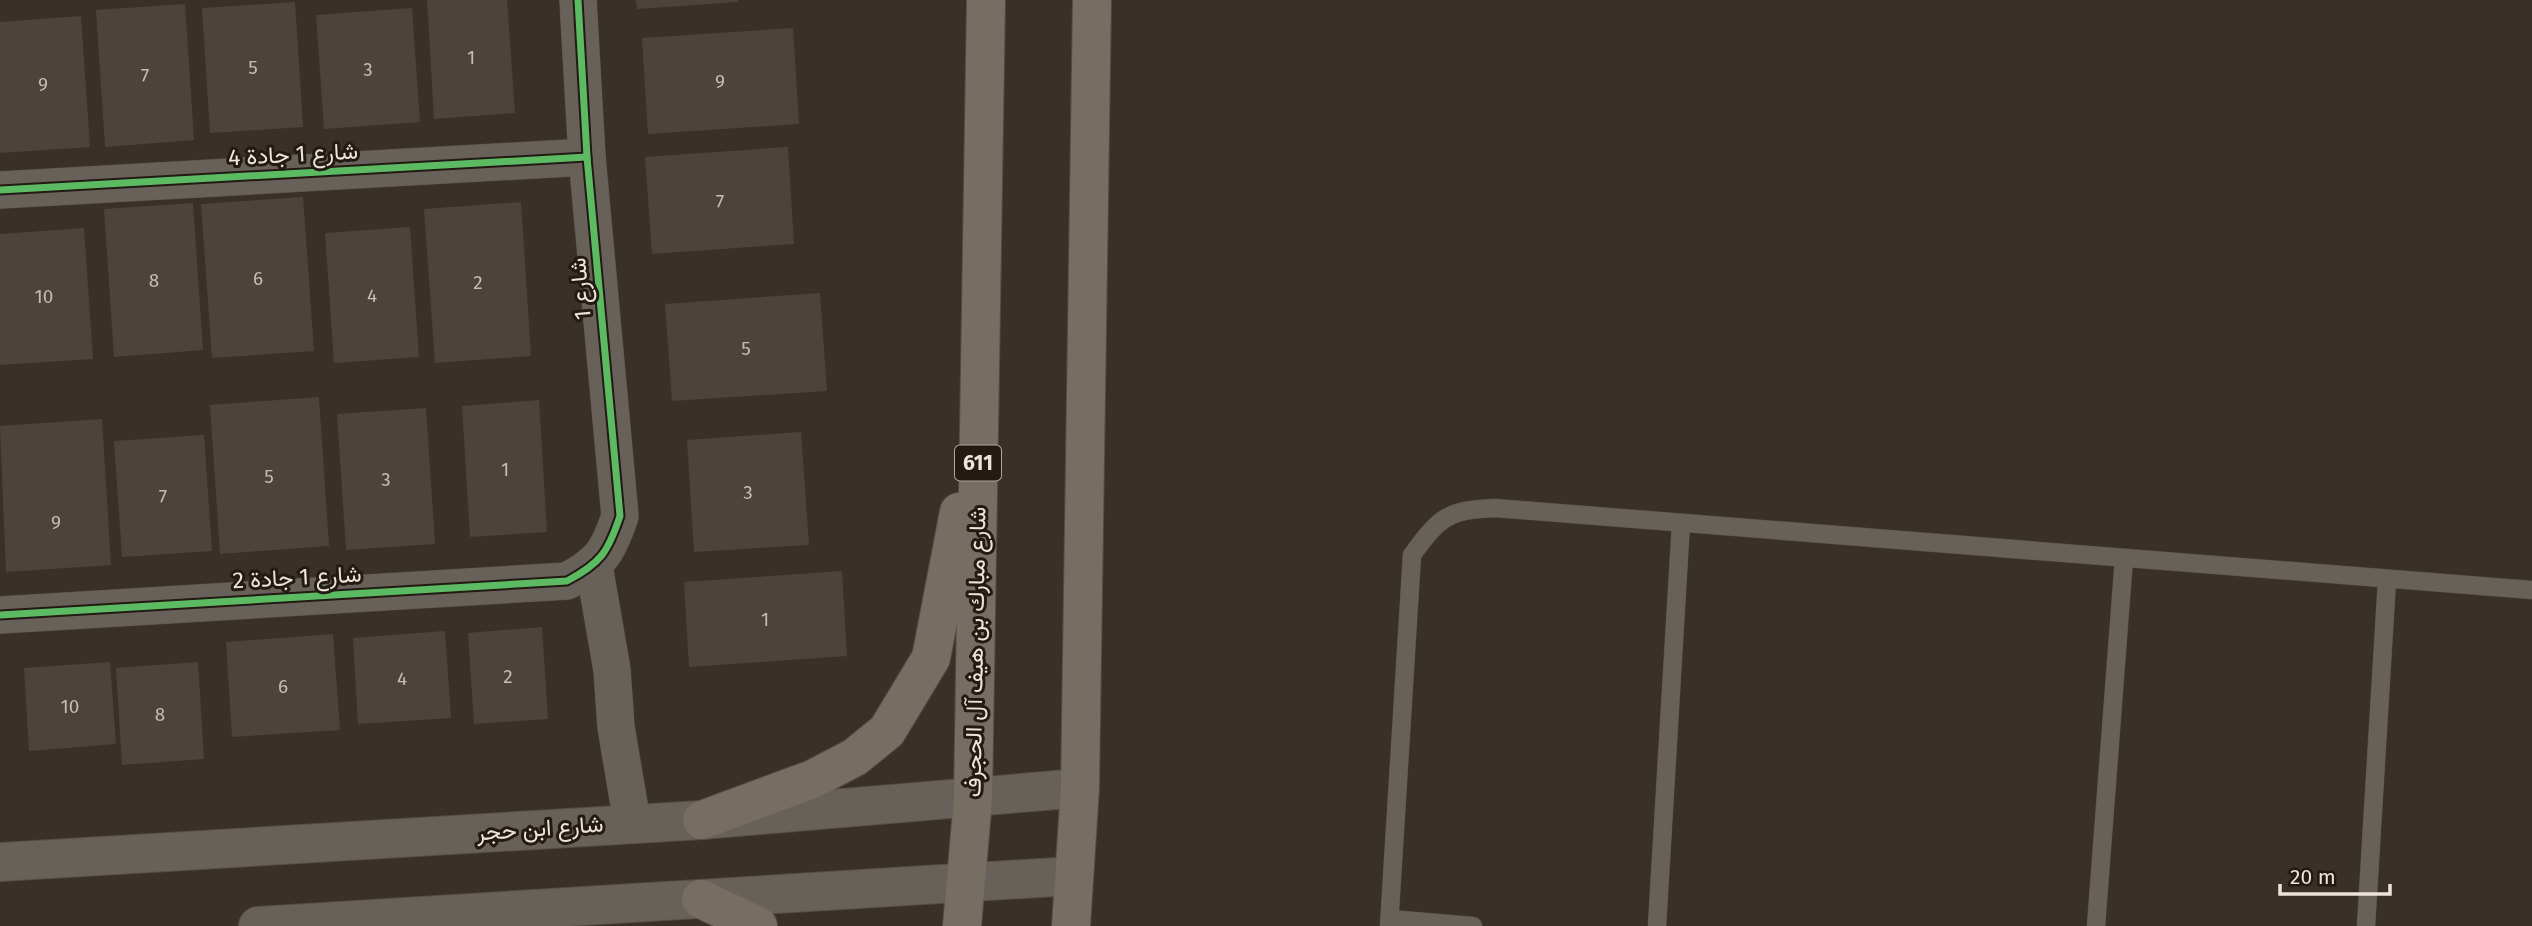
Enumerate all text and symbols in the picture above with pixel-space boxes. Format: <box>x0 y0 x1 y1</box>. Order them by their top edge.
house number: 1 <box>467 46 475 69</box>
house number: 5 <box>248 56 258 79</box>
house number: 3 <box>363 58 373 81</box>
house number: 7 <box>141 64 149 87</box>
house number: 9 <box>715 70 725 93</box>
house number: 9 <box>38 73 48 96</box>
street label: شارع 1 جادة 4 <box>227 137 359 173</box>
house number: 7 <box>716 190 724 213</box>
street label: شارع 1 <box>563 257 599 321</box>
house number: 6 <box>253 267 263 290</box>
house number: 8 <box>149 269 159 292</box>
house number: 2 <box>473 271 483 294</box>
house number: 4 <box>367 284 377 307</box>
house number: 10 <box>35 285 53 308</box>
house number: 5 <box>741 337 751 360</box>
road number: 611 <box>955 446 1001 480</box>
house number: 1 <box>501 458 509 481</box>
house number: 5 <box>264 465 274 488</box>
house number: 3 <box>381 468 391 491</box>
house number: 3 <box>743 481 753 504</box>
house number: 7 <box>159 485 167 508</box>
street label: شارع مبارك بن هيف آل الحجرف <box>958 506 994 798</box>
house number: 9 <box>51 511 61 534</box>
street label: شارع 1 جادة 2 <box>232 560 362 596</box>
house number: 1 <box>761 608 769 631</box>
house number: 2 <box>503 665 513 688</box>
house number: 4 <box>397 667 407 690</box>
house number: 6 <box>278 675 288 698</box>
house number: 10 <box>61 695 79 718</box>
house number: 8 <box>155 703 165 726</box>
street label: شارع ابن حجر <box>475 810 605 848</box>
scale bar <box>2280 852 2390 896</box>
text: 20 m <box>2290 864 2336 890</box>

